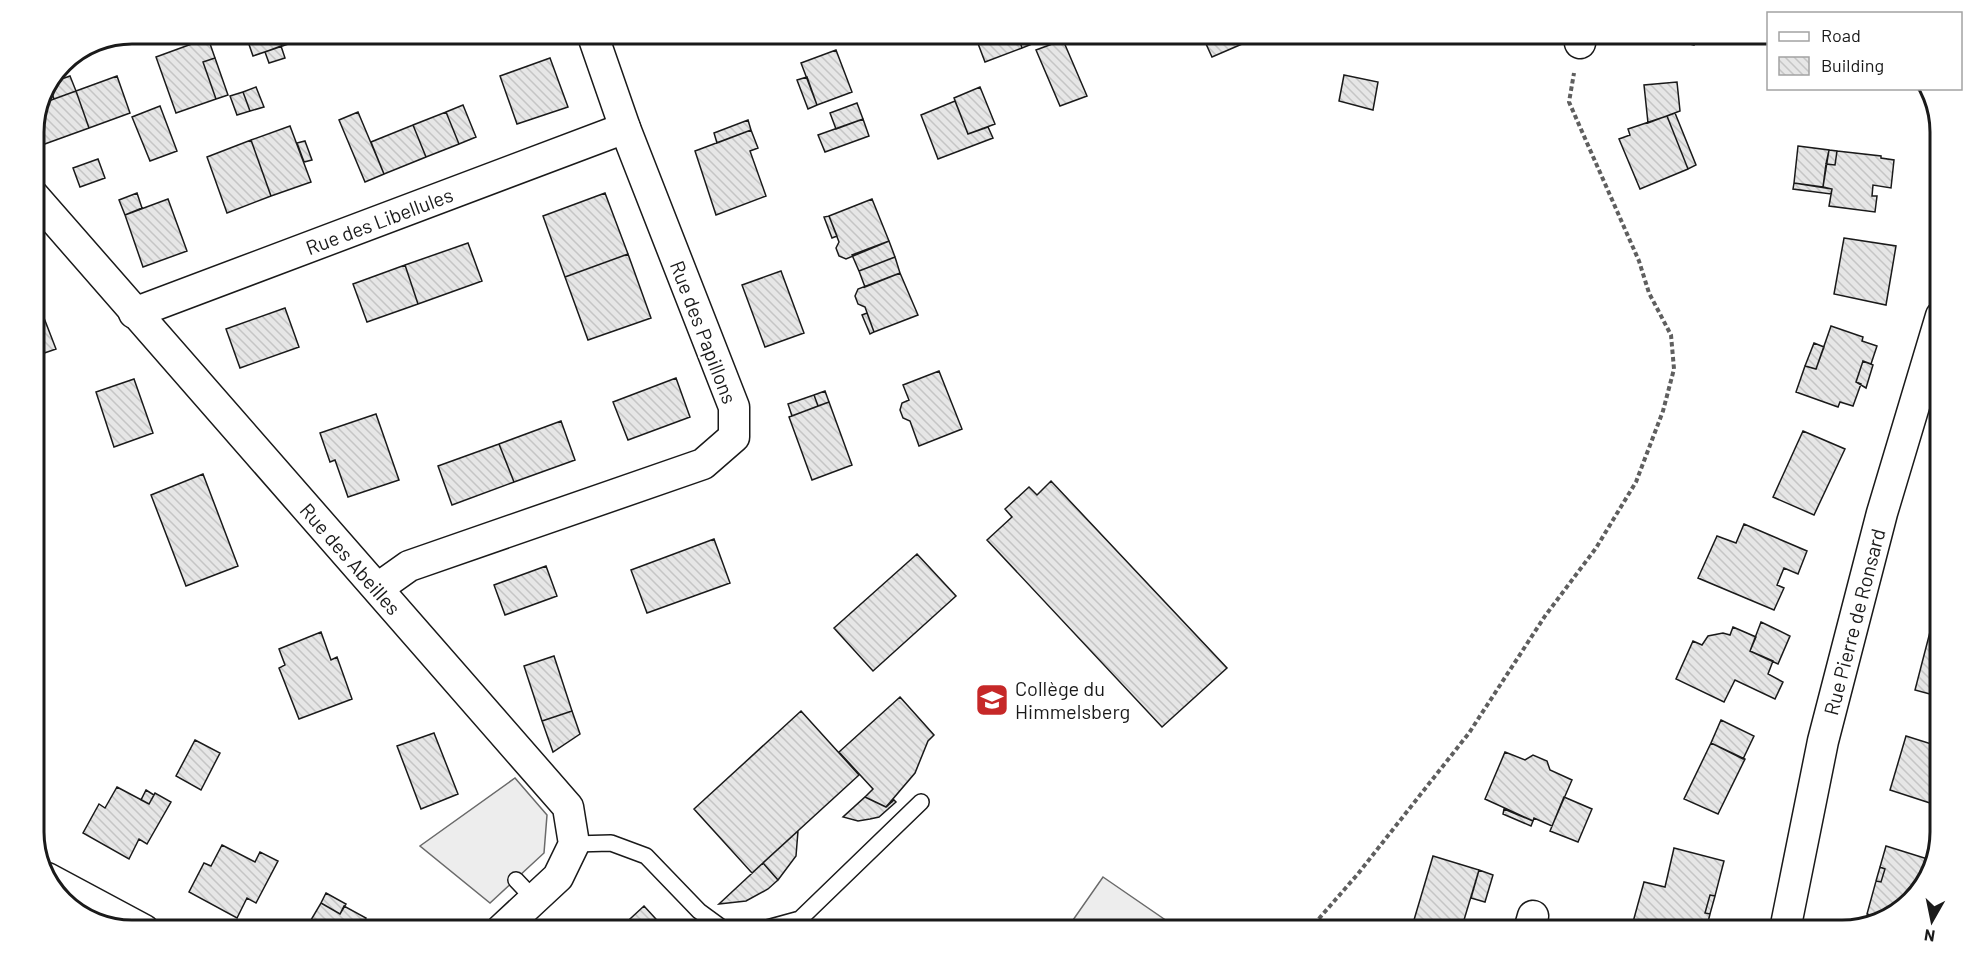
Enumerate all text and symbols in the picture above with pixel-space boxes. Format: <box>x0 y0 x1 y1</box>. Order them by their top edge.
legend <box>1767 12 1962 90</box>
text: Road <box>1821 24 1861 46</box>
text: Building <box>1821 54 1884 76</box>
street label: Rue des Libellules <box>302 182 456 259</box>
street label: Rue des Papillons <box>666 257 742 407</box>
street label: Rue des Abeilles <box>296 498 406 620</box>
street label: Rue Pierre de Ronsard <box>1818 526 1890 718</box>
place label: Collège du Himmelsberg <box>1015 676 1130 723</box>
school or university icon: Collège du Himmelsberg <box>974 682 1010 718</box>
north arrow <box>1902 891 1962 951</box>
text: N <box>1923 926 1936 947</box>

